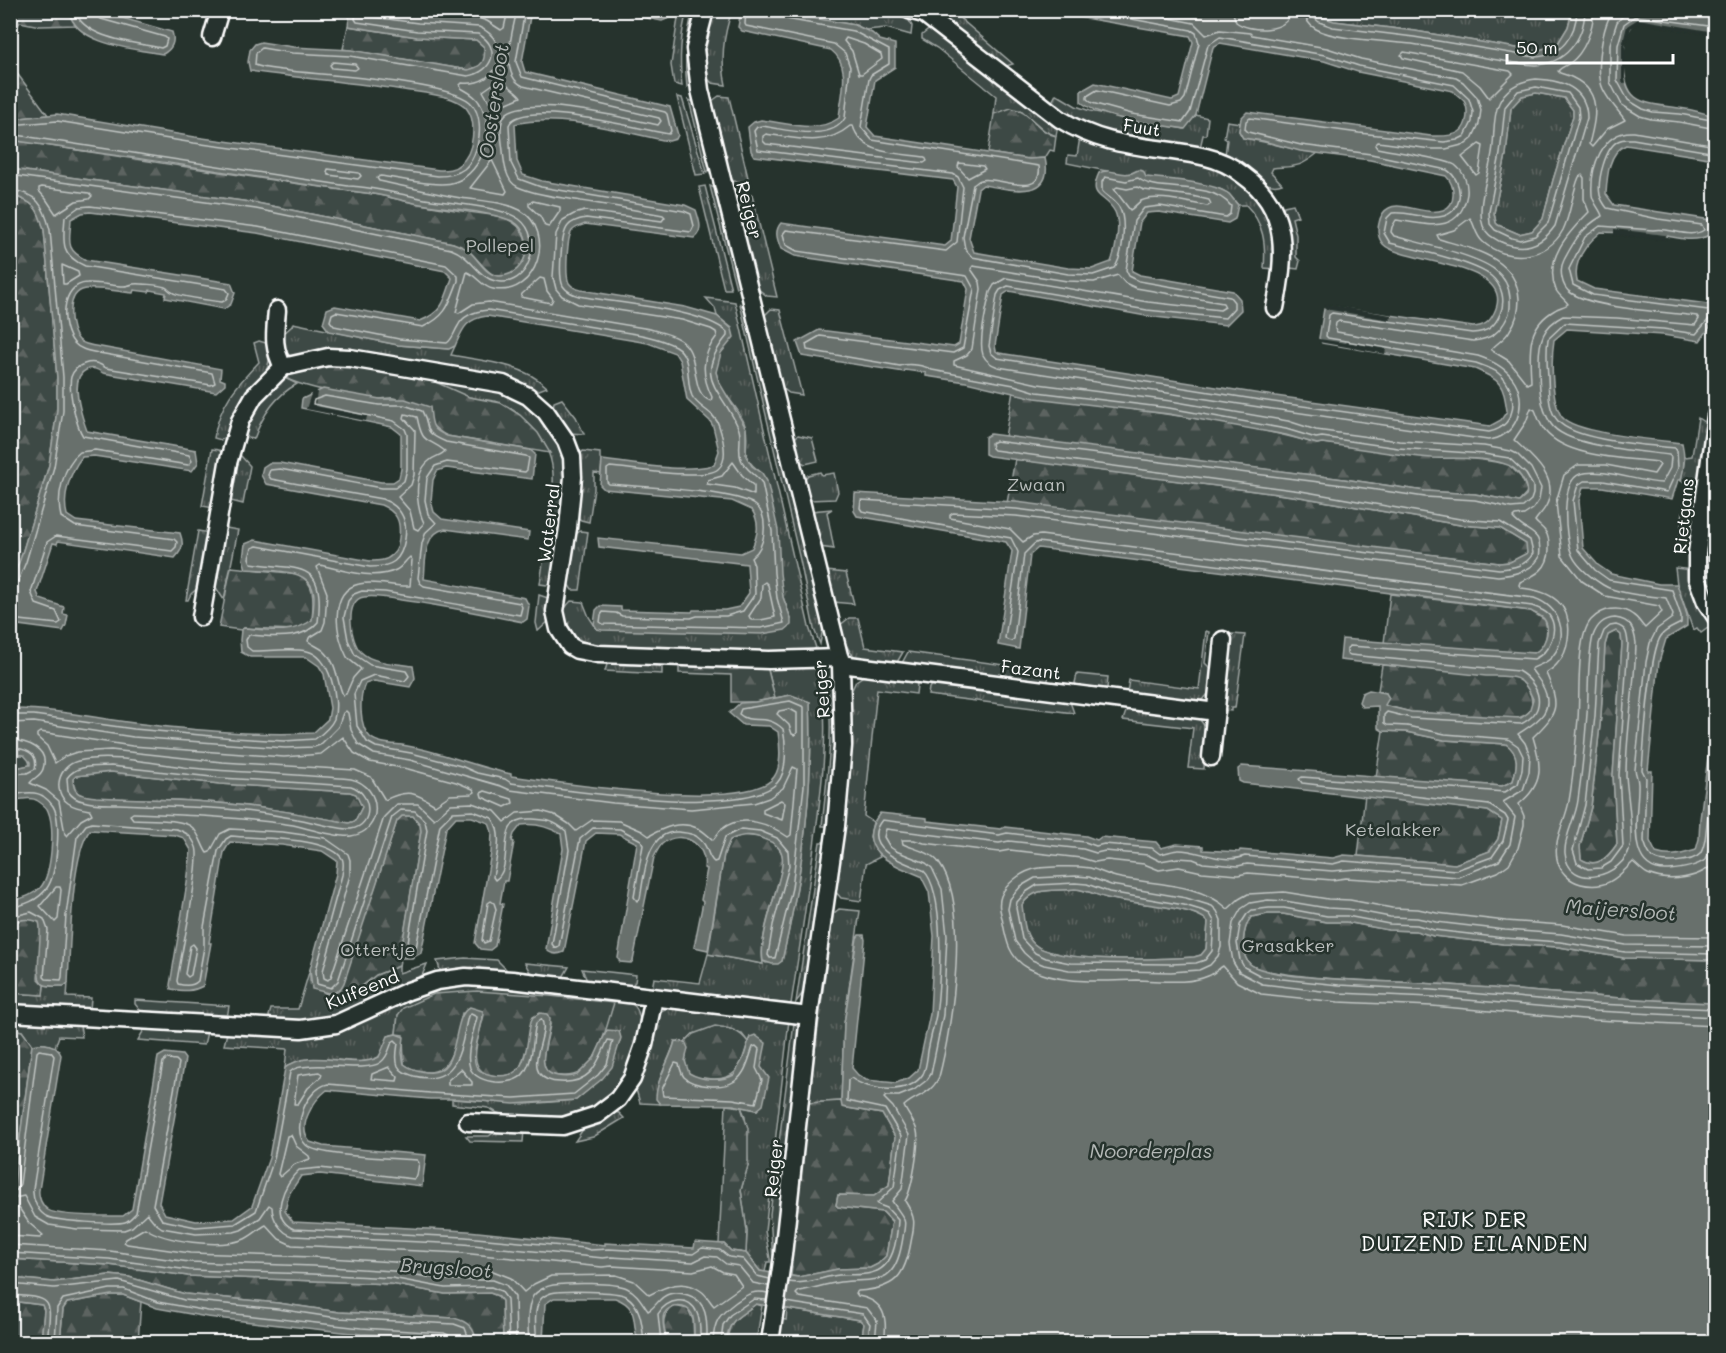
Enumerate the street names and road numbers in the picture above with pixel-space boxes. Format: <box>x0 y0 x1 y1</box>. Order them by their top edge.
street label: Fuut <box>1122 112 1162 142</box>
street label: Reiger <box>731 179 769 241</box>
street label: Rietgans <box>1667 477 1699 555</box>
street label: Waterral <box>531 482 565 564</box>
street label: Fazant <box>1000 653 1062 685</box>
street label: Reiger <box>807 659 835 719</box>
street label: Kuifeend <box>322 963 402 1015</box>
street label: Reiger <box>758 1138 788 1198</box>

